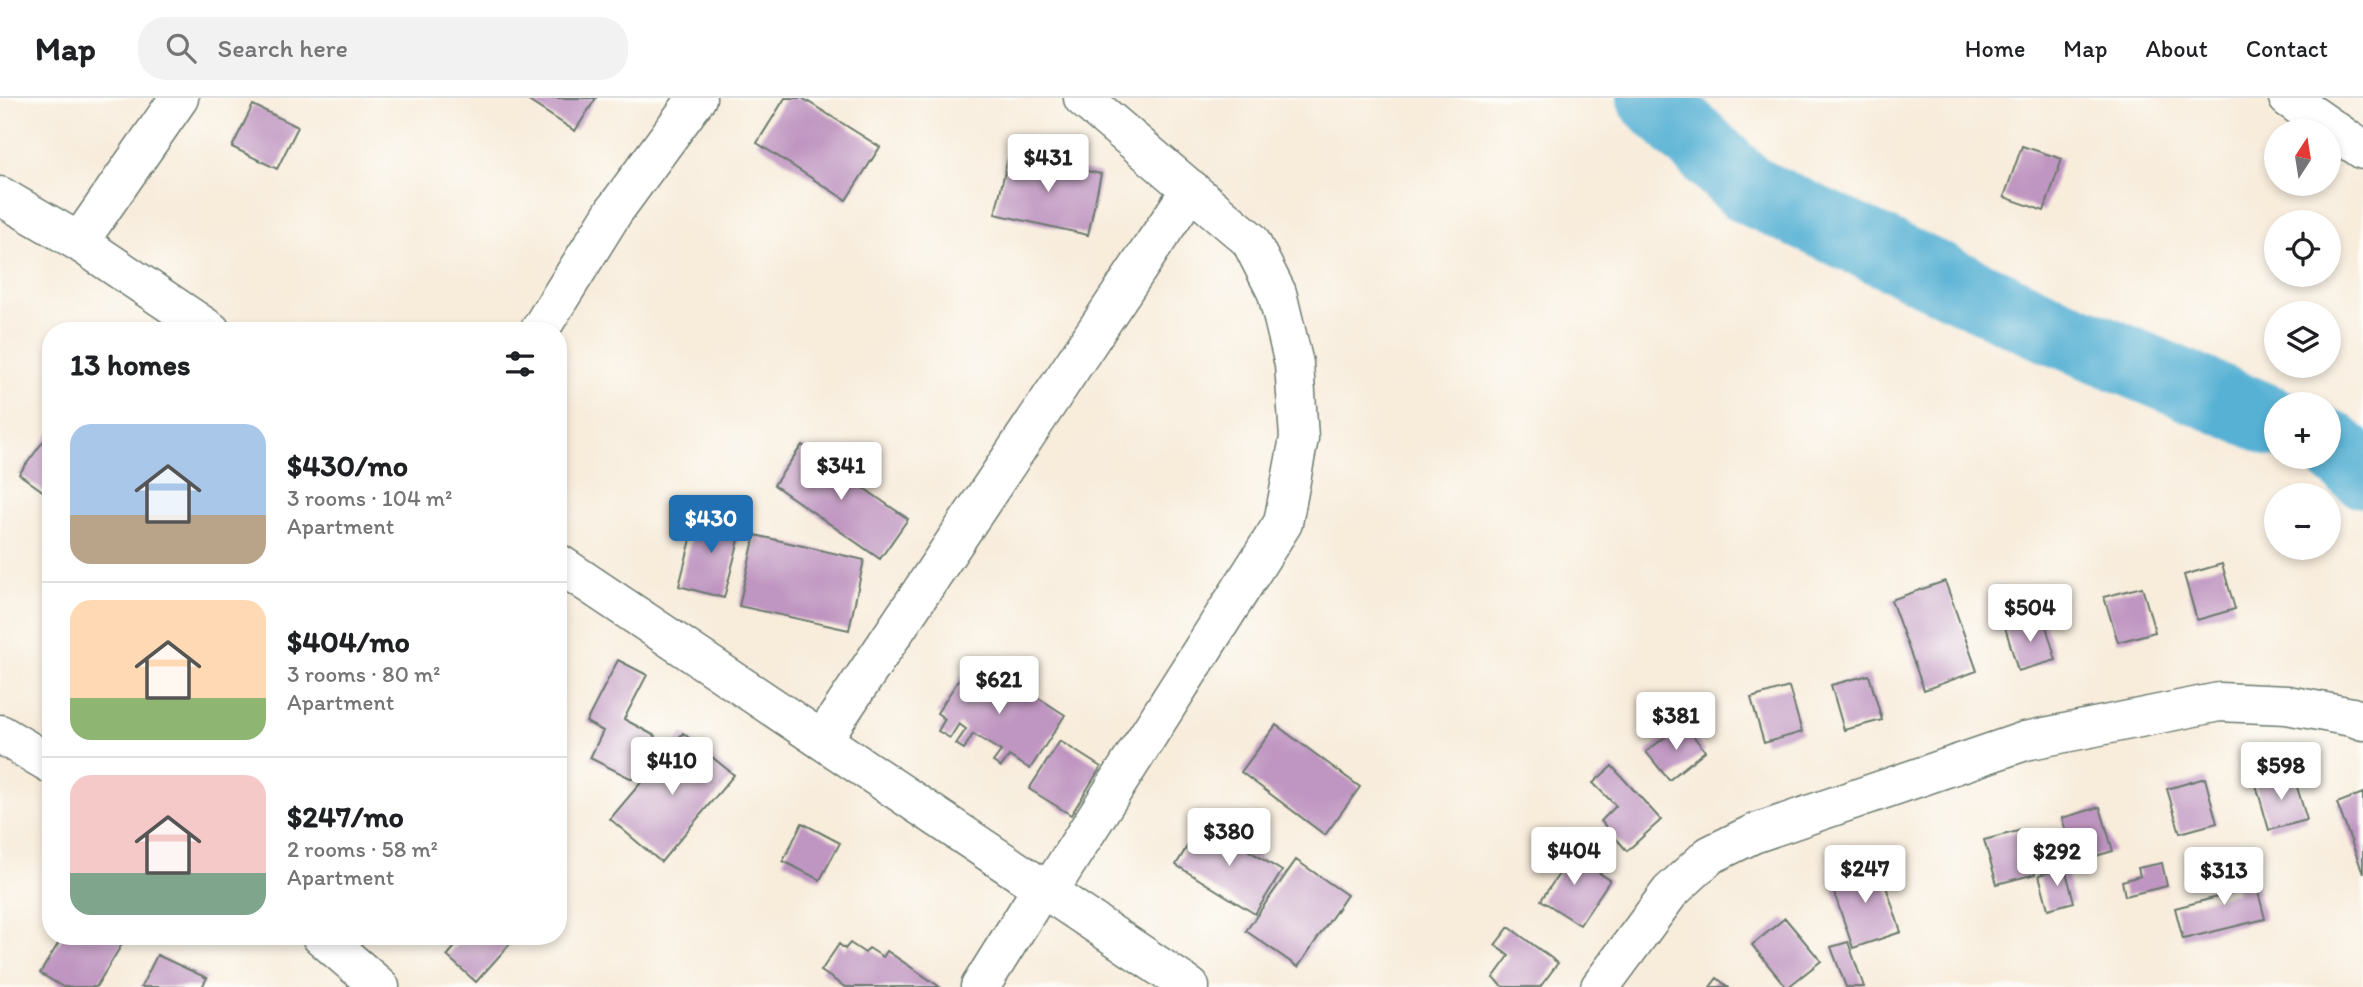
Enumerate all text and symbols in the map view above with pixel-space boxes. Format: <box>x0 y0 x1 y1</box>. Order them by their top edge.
search box <box>138 17 628 80</box>
text: Map <box>35 29 96 68</box>
icon: search <box>162 29 200 67</box>
text: Search here <box>218 32 348 64</box>
text: Home <box>1965 34 2025 63</box>
text: Map <box>2063 34 2107 63</box>
text: About <box>2145 34 2208 63</box>
text: Contact <box>2246 34 2328 63</box>
north arrow <box>2264 119 2342 196</box>
map controls <box>2264 119 2341 560</box>
pin: $431 <box>1007 134 1089 194</box>
text: $431 <box>1024 143 1072 171</box>
button: locate <box>2264 210 2341 287</box>
button: layers <box>2264 301 2341 378</box>
icon: filters <box>501 345 539 383</box>
text: 13 homes <box>70 346 190 383</box>
button: + <box>2264 392 2341 469</box>
pin: $341 <box>800 442 882 502</box>
text: $430/mo <box>287 447 408 484</box>
text: $341 <box>817 451 865 479</box>
icon: home <box>126 452 210 536</box>
button: − <box>2264 483 2341 560</box>
text: 3 rooms · 104 m² <box>287 484 452 512</box>
pin: $430 <box>670 496 752 555</box>
text: $430 <box>685 504 737 532</box>
text: Apartment <box>287 512 394 540</box>
pin: $504 <box>1989 584 2071 644</box>
text: $504 <box>2004 593 2056 621</box>
text: $404/mo <box>287 623 410 660</box>
icon: home <box>126 628 210 712</box>
pin: $621 <box>958 656 1040 716</box>
text: 3 rooms · 80 m² <box>287 660 441 688</box>
text: $621 <box>976 665 1022 693</box>
text: Apartment <box>287 688 394 716</box>
pin: $381 <box>1635 692 1717 752</box>
text: $381 <box>1652 701 1700 729</box>
pin: $410 <box>631 738 713 797</box>
pin: $598 <box>2240 742 2322 802</box>
text: $410 <box>647 746 697 774</box>
text: $598 <box>2257 751 2305 779</box>
text: $247/mo <box>287 798 404 835</box>
icon: home <box>126 803 210 887</box>
pin: $380 <box>1188 808 1270 868</box>
text: $380 <box>1204 817 1254 845</box>
pin: $404 <box>1533 828 1615 887</box>
pin: $292 <box>2016 828 2098 888</box>
text: 2 rooms · 58 m² <box>287 835 438 863</box>
text: $404 <box>1547 836 1601 864</box>
text: $292 <box>2033 837 2081 865</box>
pin: $247 <box>1824 846 1906 905</box>
pin: $313 <box>2183 848 2265 907</box>
text: $247 <box>1841 854 1890 882</box>
text: $313 <box>2200 856 2248 884</box>
text: Apartment <box>287 863 394 891</box>

